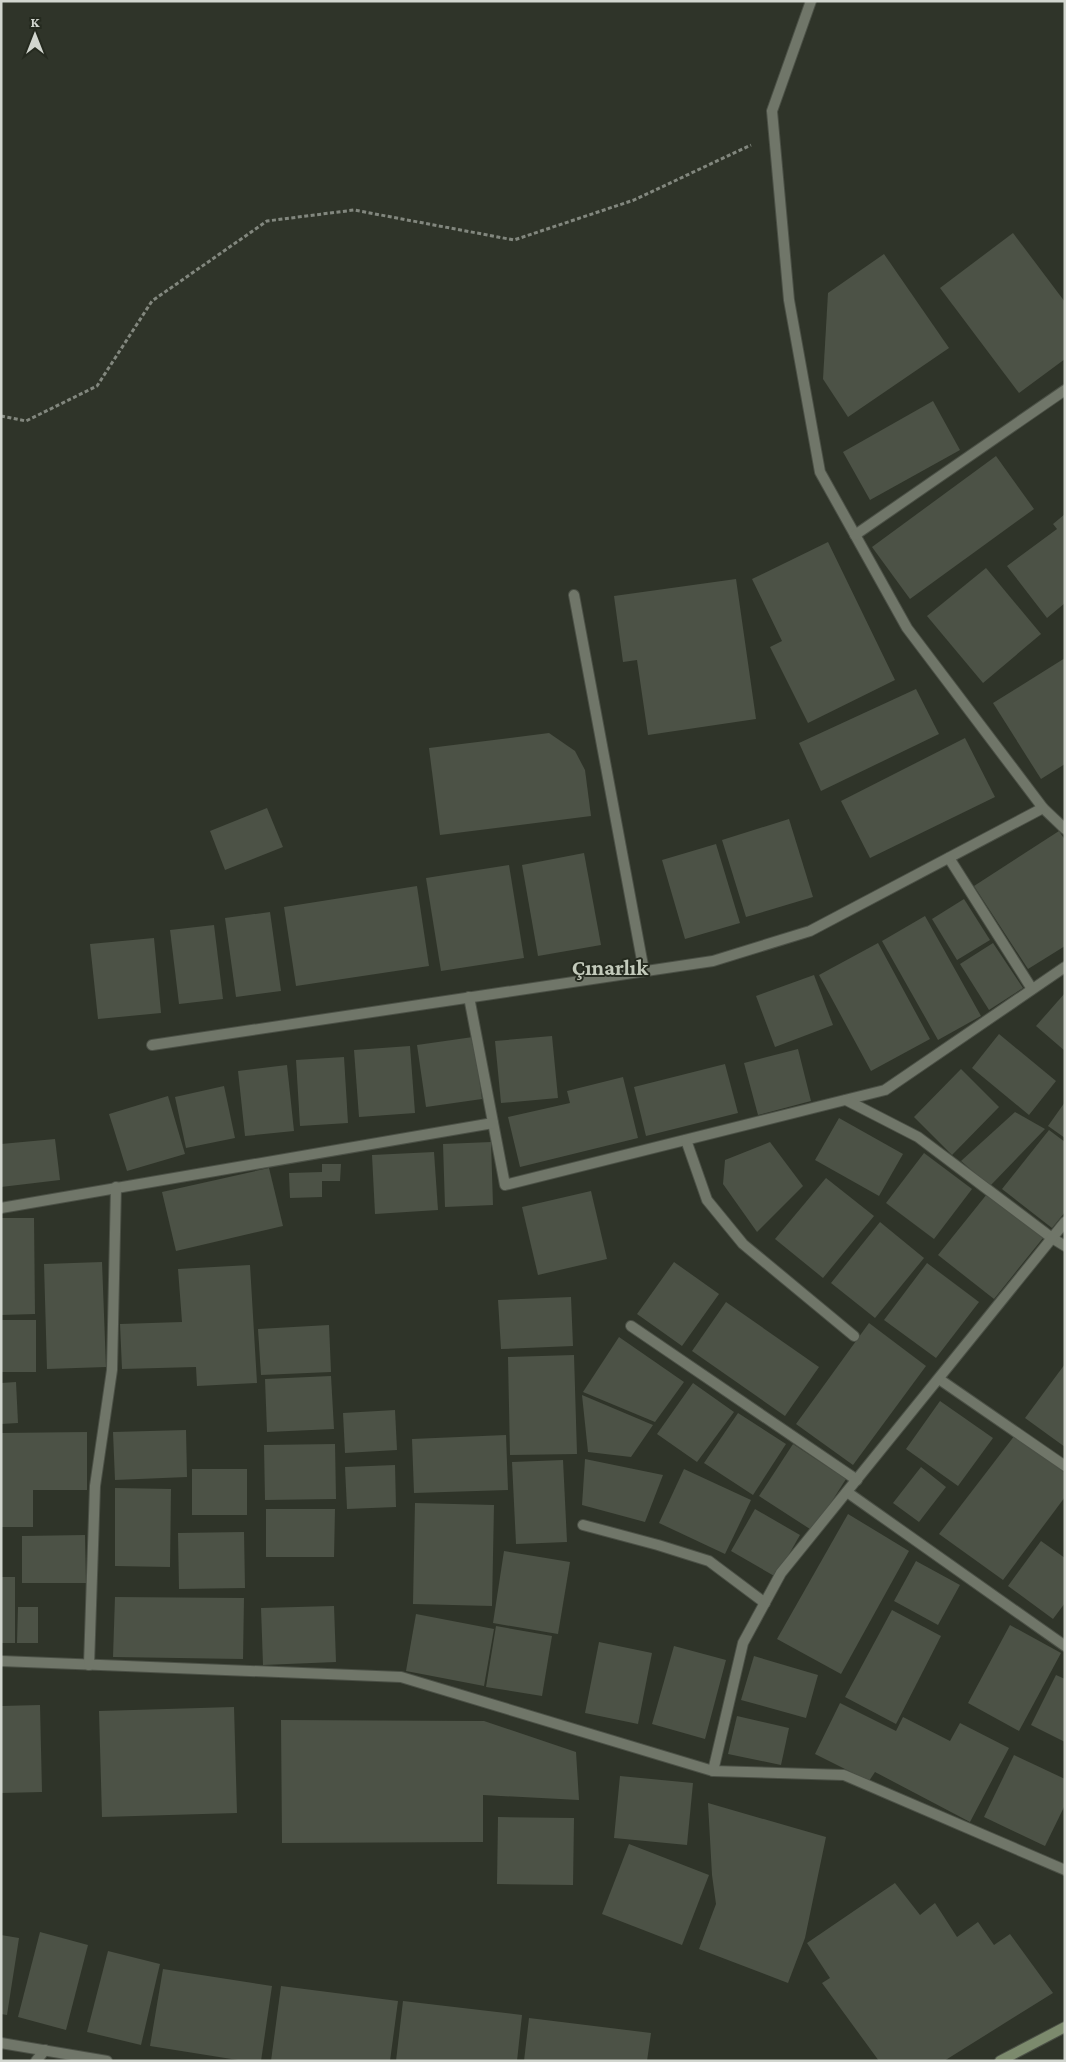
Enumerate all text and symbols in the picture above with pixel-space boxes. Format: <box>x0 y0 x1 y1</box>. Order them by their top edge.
north arrow <box>10 10 60 60</box>
text: K <box>31 14 41 30</box>
district label: Çınarlık <box>572 955 649 980</box>

